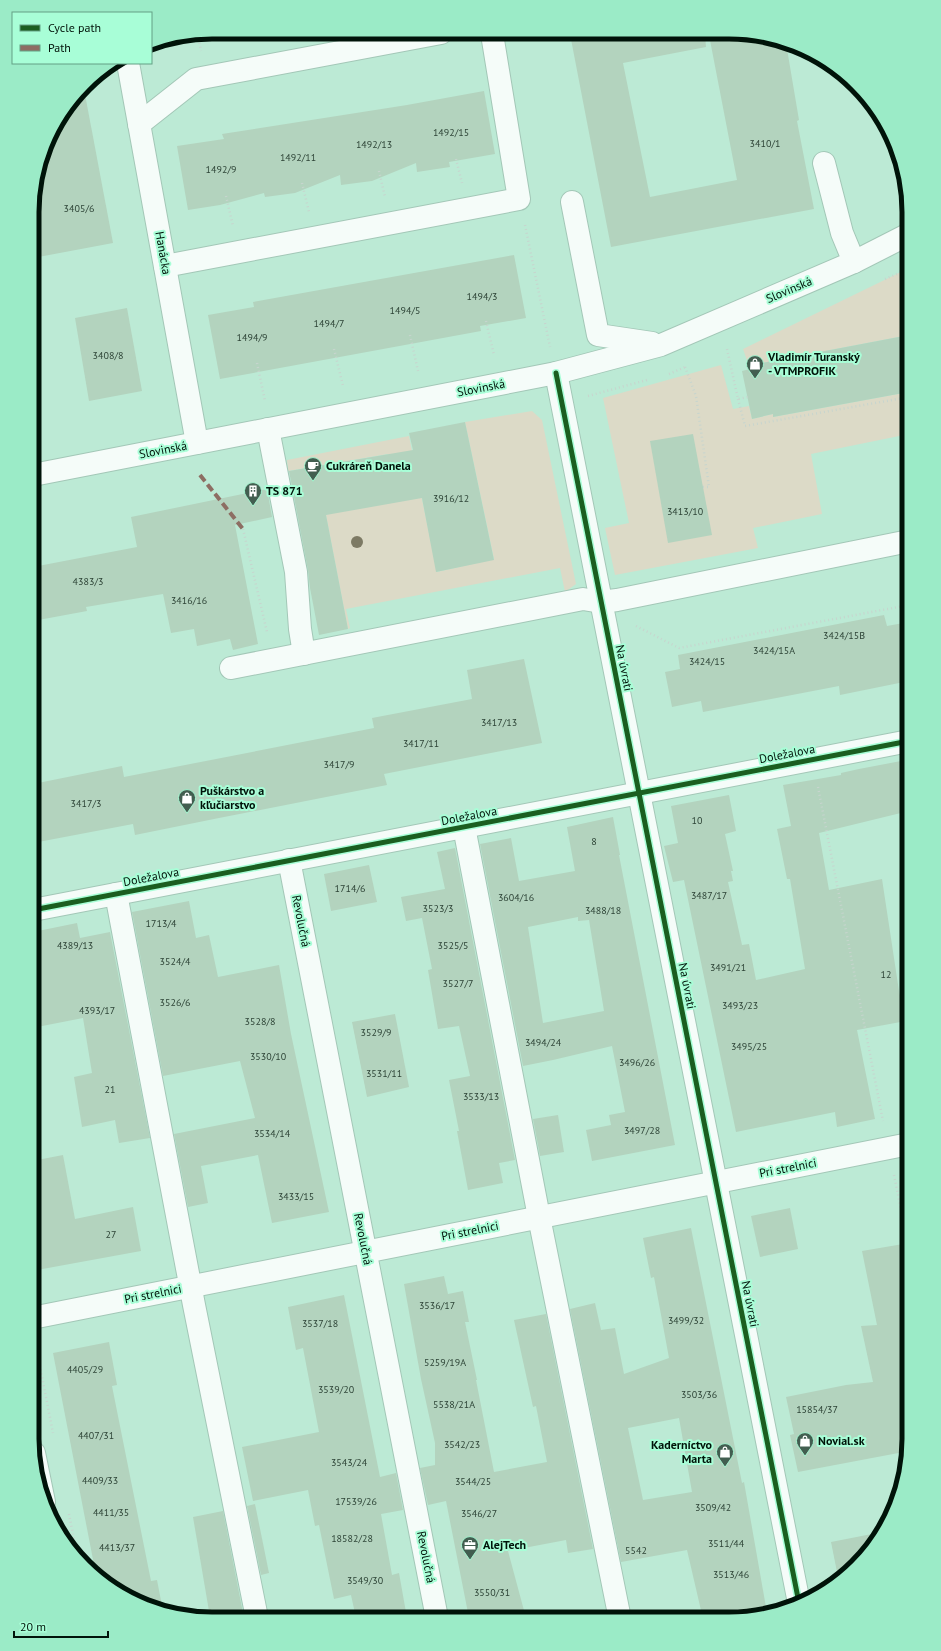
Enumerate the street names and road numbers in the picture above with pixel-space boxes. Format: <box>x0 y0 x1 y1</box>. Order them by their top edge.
street label: Hanácka <box>152 230 175 276</box>
street label: Slovinská <box>764 273 814 306</box>
street label: Slovinská <box>456 376 506 399</box>
street label: Slovinská <box>138 438 188 461</box>
street label: Na úvrati <box>613 643 636 692</box>
street label: Doležalova <box>758 741 816 766</box>
street label: Doležalova <box>440 803 498 828</box>
street label: Doležalova <box>122 864 180 889</box>
street label: Revolučná <box>289 894 314 948</box>
street label: Na úvrati <box>676 961 699 1010</box>
street label: Pri strelnici <box>758 1155 818 1180</box>
street label: Revolučná <box>351 1212 376 1266</box>
street label: Pri strelnici <box>440 1218 500 1243</box>
street label: Na úvrati <box>739 1279 762 1328</box>
street label: Pri strelnici <box>123 1281 183 1306</box>
street label: Revolučná <box>414 1530 439 1584</box>

